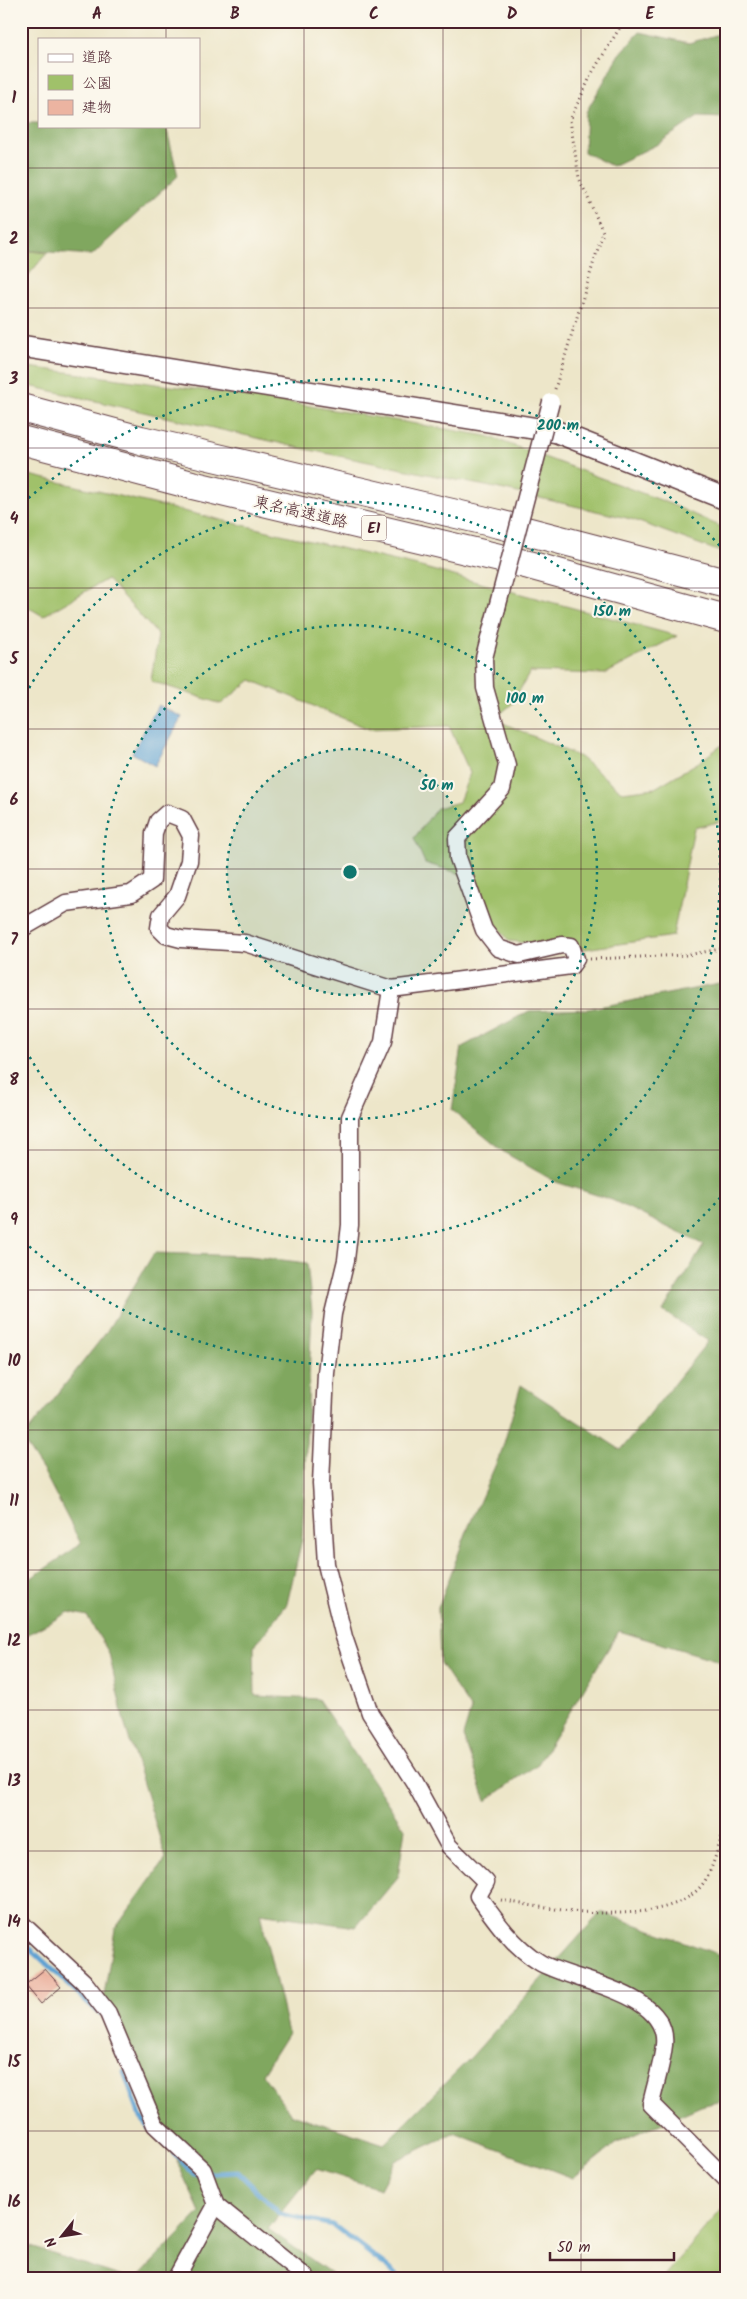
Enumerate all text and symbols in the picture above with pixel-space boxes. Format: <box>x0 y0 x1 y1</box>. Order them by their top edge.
text: A <box>92 2 102 27</box>
text: B <box>230 2 240 27</box>
text: C <box>369 2 379 27</box>
text: D <box>507 2 518 27</box>
text: E <box>646 2 656 27</box>
legend <box>38 38 200 128</box>
text: 道路 <box>82 46 112 70</box>
text: 公園 <box>82 72 112 96</box>
text: 1 <box>12 86 17 111</box>
text: 建物 <box>82 96 112 120</box>
text: 2 <box>9 227 19 252</box>
text: 3 <box>9 367 19 392</box>
text: 200 m <box>537 414 579 438</box>
street label: 東名高速道路 <box>251 489 350 535</box>
text: 4 <box>10 507 19 532</box>
road number: E1 <box>362 516 386 540</box>
text: 150 m <box>593 600 631 624</box>
text: 5 <box>9 647 20 672</box>
text: 100 m <box>506 687 544 711</box>
text: 50 m <box>419 774 454 798</box>
text: 6 <box>10 788 19 813</box>
centre of rings <box>341 863 359 881</box>
text: 7 <box>10 928 18 953</box>
text: 8 <box>9 1068 19 1093</box>
text: 9 <box>10 1208 18 1233</box>
text: 10 <box>7 1349 21 1374</box>
text: 11 <box>9 1489 19 1514</box>
text: 12 <box>7 1629 21 1654</box>
text: 13 <box>7 1769 21 1794</box>
text: 14 <box>7 1910 21 1935</box>
text: 15 <box>8 2050 22 2075</box>
text: 16 <box>7 2190 21 2215</box>
north arrow <box>38 2212 88 2262</box>
scale bar <box>550 2229 673 2261</box>
text: N <box>40 2233 63 2251</box>
text: 50 m <box>557 2236 591 2260</box>

